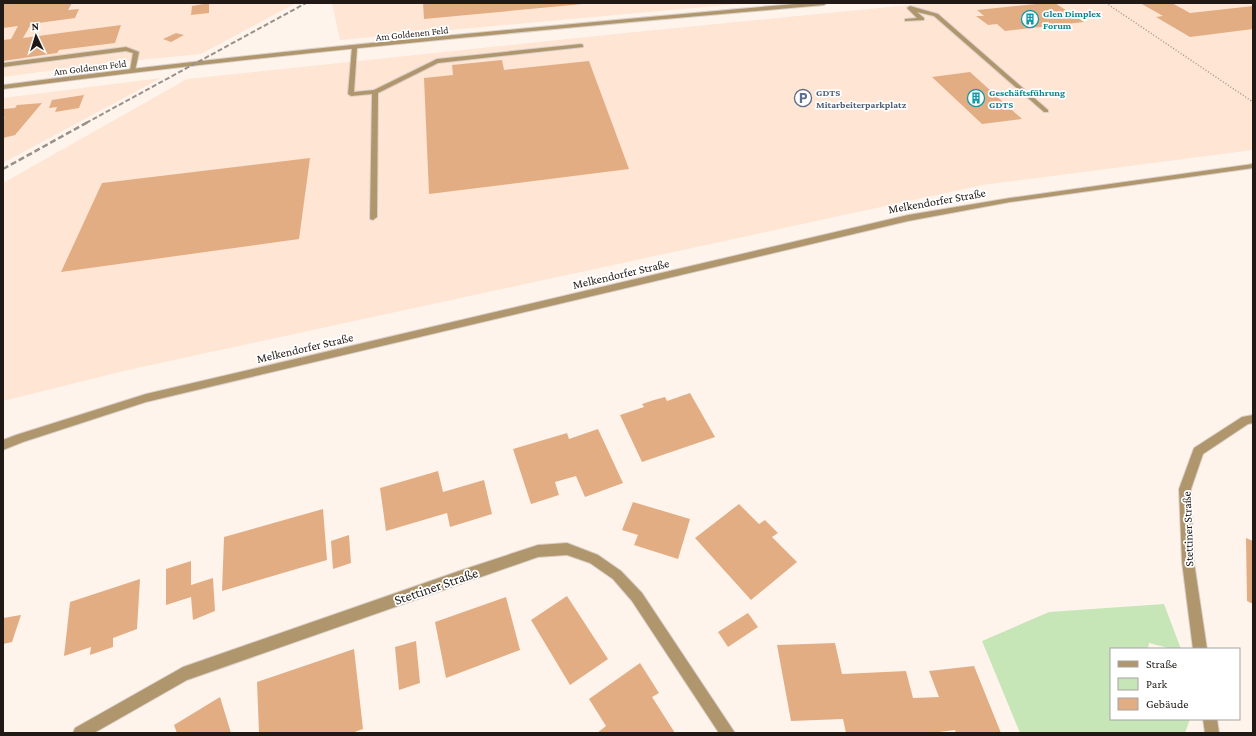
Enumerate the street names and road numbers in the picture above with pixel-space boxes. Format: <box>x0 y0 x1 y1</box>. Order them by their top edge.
street label: Am Goldenen Feld <box>375 24 450 43</box>
street label: Am Goldenen Feld <box>53 57 128 77</box>
street label: Melkendorfer Straße <box>887 186 987 216</box>
street label: Melkendorfer Straße <box>571 256 671 292</box>
street label: Melkendorfer Straße <box>255 330 355 366</box>
street label: Stettiner Straße <box>1180 491 1196 567</box>
street label: Stettiner Straße <box>392 564 480 608</box>

